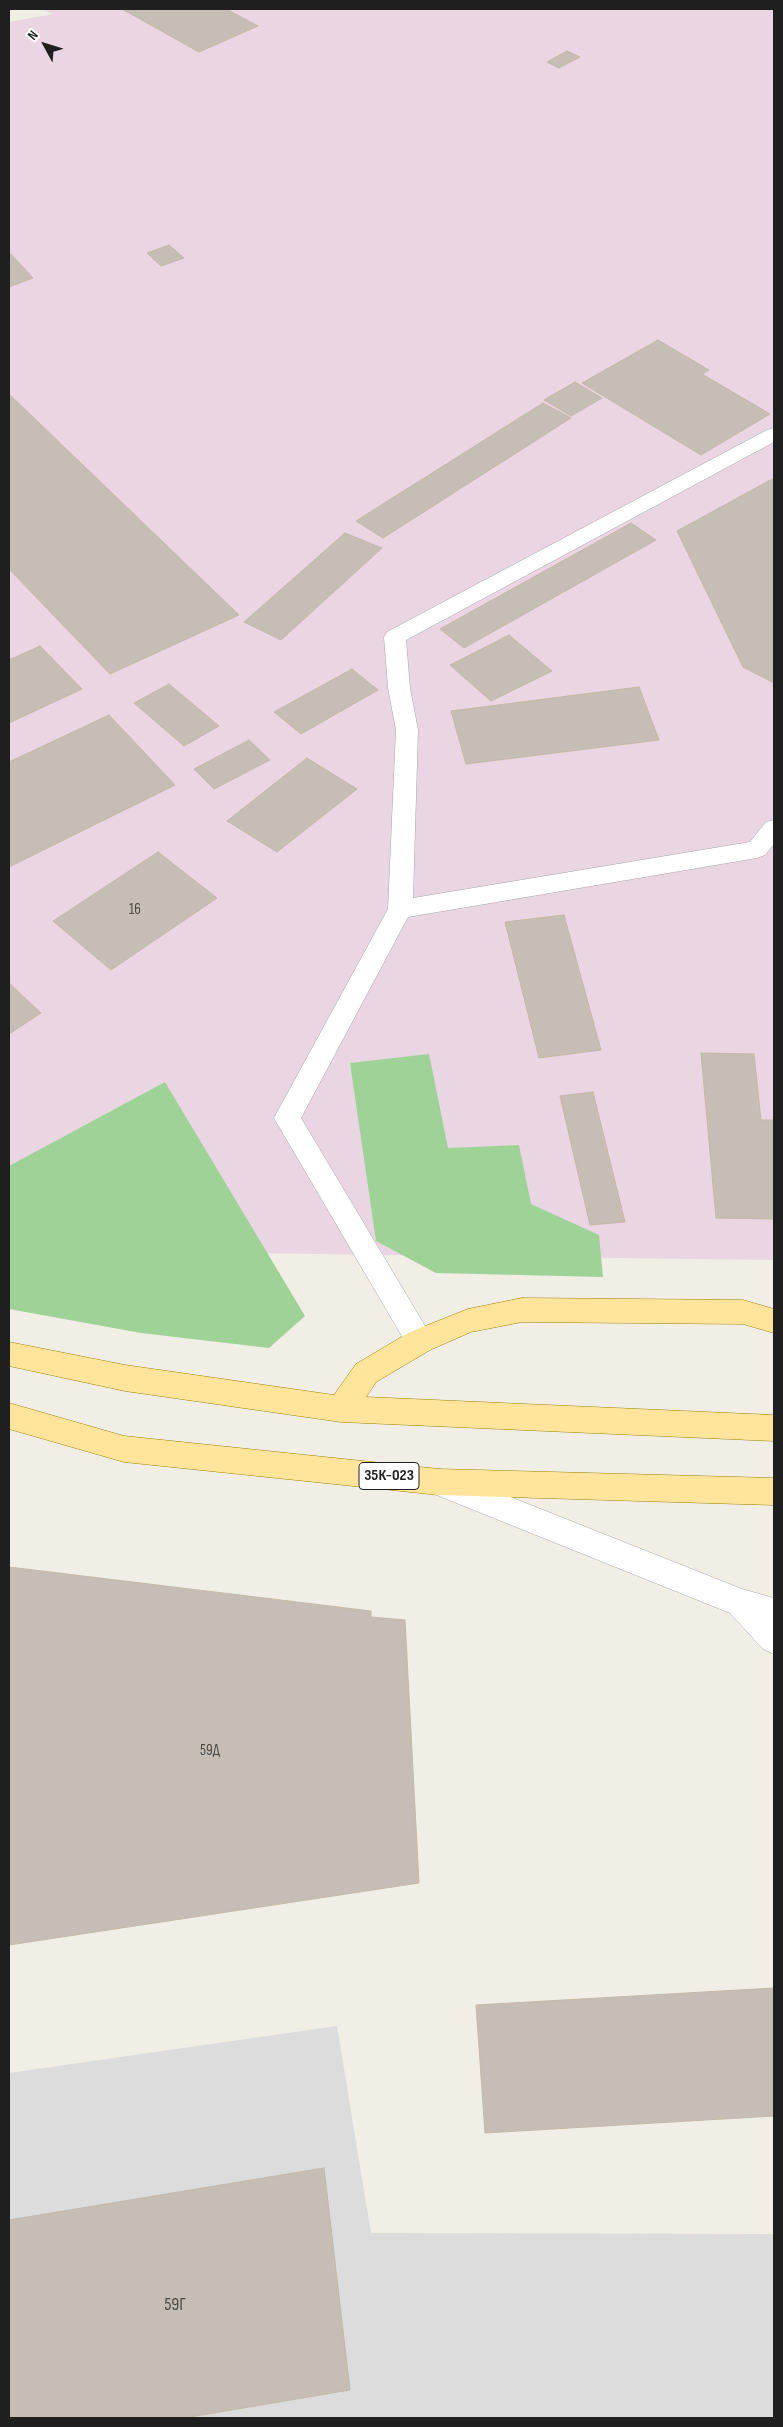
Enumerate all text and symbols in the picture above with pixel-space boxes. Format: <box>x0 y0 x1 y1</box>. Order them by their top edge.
north arrow <box>20 20 70 70</box>
text: N <box>24 27 42 44</box>
house number: 16 <box>129 901 141 919</box>
road number: 35К-023 <box>359 1462 419 1490</box>
house number: 59Д <box>200 1742 220 1760</box>
house number: 59Г <box>164 2294 186 2316</box>

